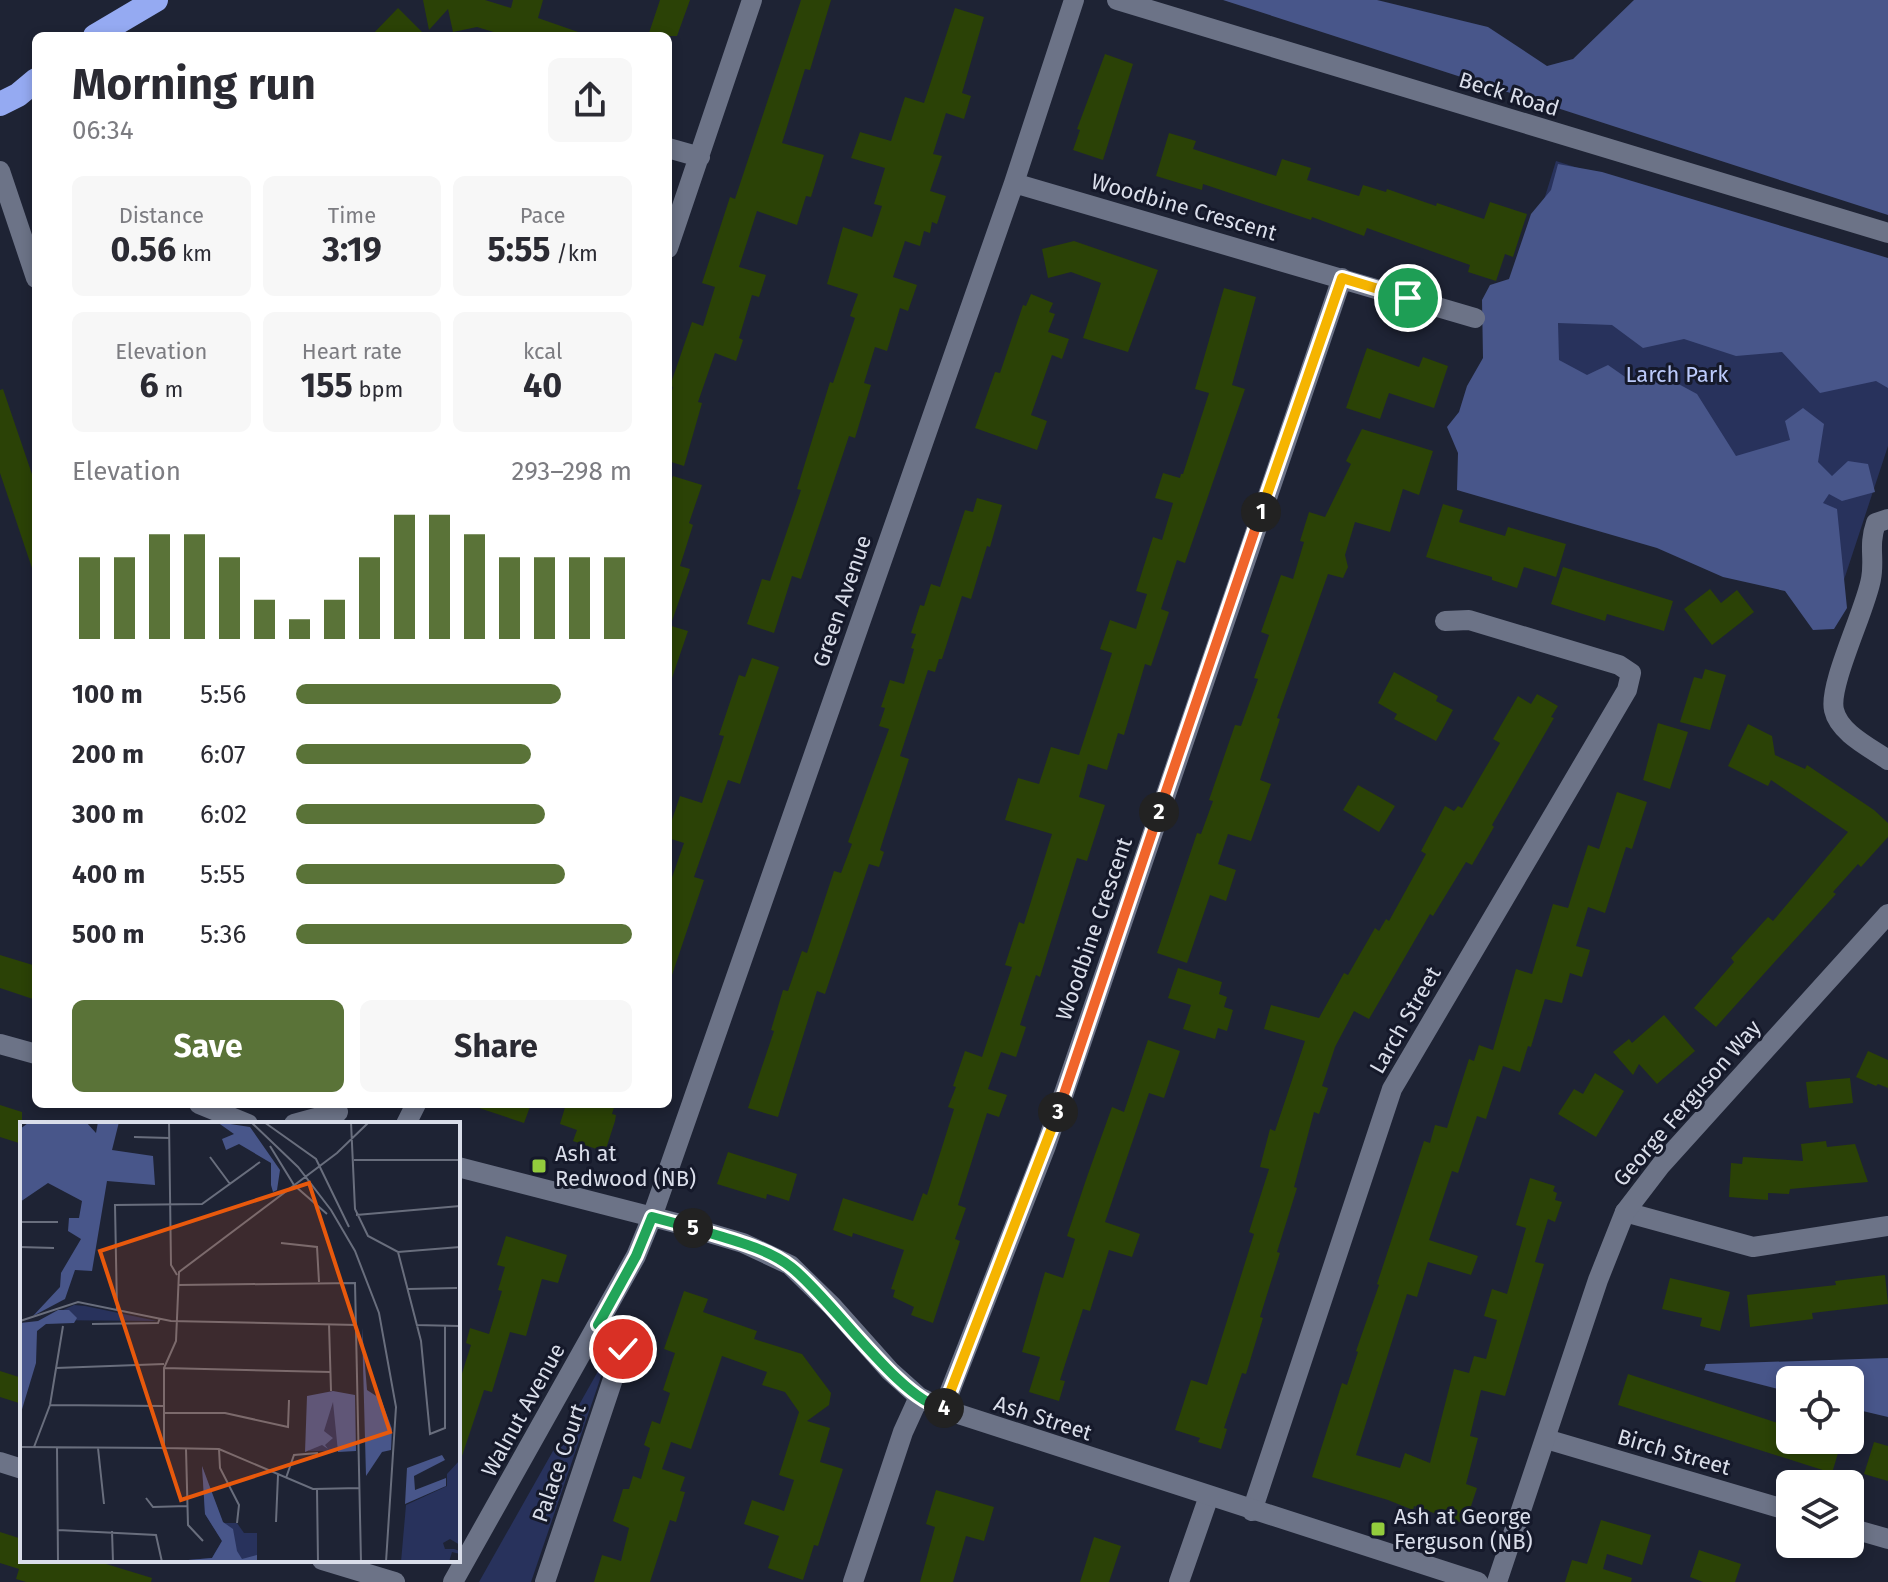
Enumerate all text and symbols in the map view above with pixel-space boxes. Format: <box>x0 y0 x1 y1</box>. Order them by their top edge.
text: Morning run <box>72 58 316 111</box>
button: share <box>548 58 632 142</box>
street label: Beck Road <box>1455 66 1563 122</box>
text: 06:34 <box>72 115 134 146</box>
street label: Woodbine Crescent <box>1088 168 1280 246</box>
text: Distance <box>119 202 204 229</box>
text: Time <box>328 202 376 229</box>
text: Pace <box>520 202 565 229</box>
text: 0.56 <box>110 229 176 270</box>
text: 3:19 <box>322 229 382 270</box>
text: 5:55 <box>488 229 550 270</box>
text: km <box>176 240 212 267</box>
text: /km <box>550 240 598 267</box>
pin <box>1374 264 1442 332</box>
icon: arrive <box>1386 276 1430 320</box>
text: Elevation <box>115 338 207 365</box>
text: Heart rate <box>302 338 402 365</box>
text: kcal <box>523 338 562 365</box>
park label: Larch Park <box>1625 361 1729 388</box>
text: 6 <box>139 365 159 406</box>
text: 155 <box>301 365 353 406</box>
text: 40 <box>523 365 562 406</box>
text: m <box>159 376 183 403</box>
text: bpm <box>353 376 403 403</box>
text: Elevation <box>72 456 181 487</box>
text: 293–298 m <box>512 456 632 487</box>
pin: 1 <box>1241 492 1281 532</box>
text: 1 <box>1256 498 1266 525</box>
street label: Green Avenue <box>807 532 877 670</box>
text: 100 m <box>72 679 143 710</box>
text: 5:56 <box>200 679 246 710</box>
text: 200 m <box>72 739 144 770</box>
text: 6:07 <box>200 739 246 770</box>
pin: 2 <box>1139 792 1179 832</box>
text: 2 <box>1153 798 1165 825</box>
text: 300 m <box>72 799 144 830</box>
text: 6:02 <box>200 799 247 830</box>
street label: Woodbine Crescent <box>1050 834 1138 1024</box>
text: 400 m <box>72 859 145 890</box>
text: 5:55 <box>200 859 245 890</box>
text: 500 m <box>72 919 145 950</box>
text: 5:36 <box>200 919 246 950</box>
street label: Larch Street <box>1363 961 1447 1078</box>
button: Save <box>72 1000 344 1092</box>
button: Share <box>360 1000 632 1092</box>
street label: George Ferguson Way <box>1607 1014 1767 1192</box>
pin: 3 <box>1038 1092 1078 1132</box>
text: 3 <box>1052 1098 1064 1125</box>
inset map <box>20 1122 460 1562</box>
place label: Ash at Redwood (NB) <box>555 1140 696 1192</box>
marker: Ash at Redwood (NB) <box>530 1157 548 1175</box>
pin: 5 <box>673 1208 713 1248</box>
text: 5 <box>687 1214 699 1241</box>
pin <box>589 1315 657 1383</box>
icon: check <box>601 1327 645 1371</box>
street label: Walnut Avenue <box>475 1339 571 1481</box>
map controls <box>1776 1366 1864 1558</box>
button: locate <box>1776 1366 1864 1454</box>
pin: 4 <box>924 1388 964 1428</box>
street label: Ash Street <box>991 1390 1095 1447</box>
text: 4 <box>938 1394 950 1421</box>
street label: Palace Court <box>526 1400 592 1526</box>
street label: Birch Street <box>1614 1423 1734 1481</box>
button: layers <box>1776 1470 1864 1558</box>
place label: Ash at George Ferguson (NB) <box>1394 1503 1533 1555</box>
marker: Ash at George Ferguson (NB) <box>1369 1520 1387 1538</box>

